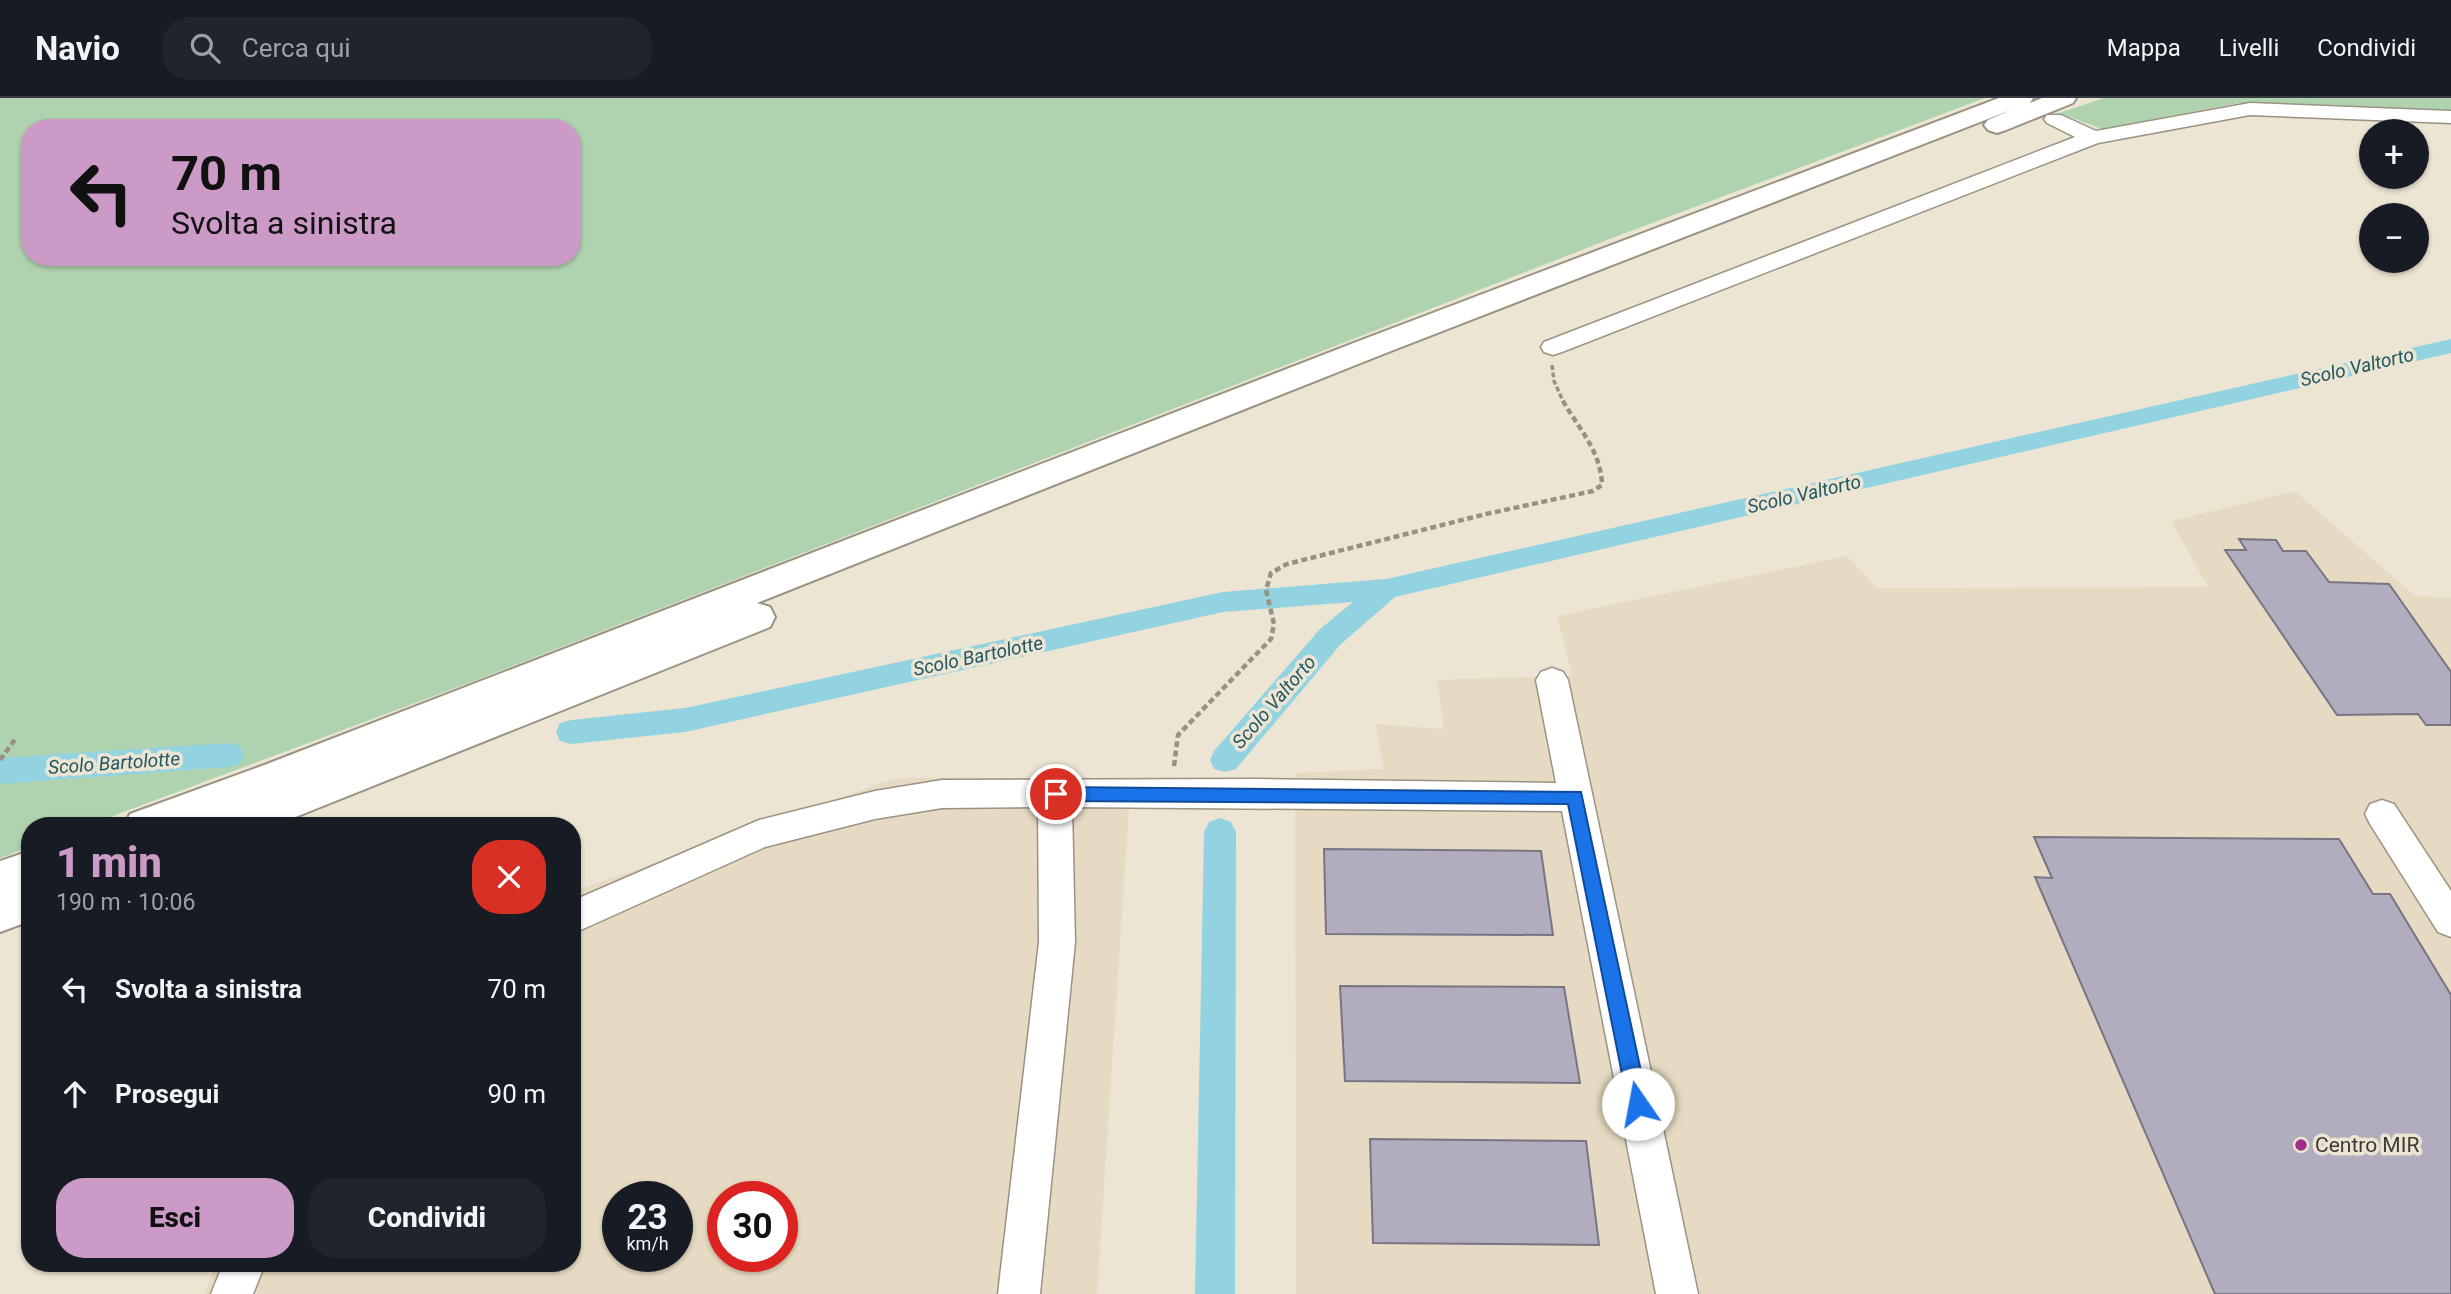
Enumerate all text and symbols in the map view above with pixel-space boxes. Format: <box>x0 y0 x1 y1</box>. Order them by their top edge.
search box <box>162 17 652 80</box>
text: Navio <box>35 29 120 68</box>
icon: search <box>186 29 224 67</box>
text: Cerca qui <box>242 33 351 63</box>
text: Mappa <box>2107 34 2181 62</box>
text: Livelli <box>2219 34 2279 62</box>
text: Condividi <box>2317 34 2416 62</box>
map controls <box>2359 119 2429 273</box>
button: + <box>2359 119 2429 189</box>
text: 70 m <box>171 145 282 202</box>
icon: left <box>56 147 147 238</box>
button: − <box>2359 203 2429 273</box>
text: Svolta a sinistra <box>171 204 397 242</box>
water label: Scolo Valtorto <box>2298 343 2416 391</box>
water label: Scolo Valtorto <box>1745 470 1863 518</box>
water label: Scolo Bartolotte <box>911 631 1045 681</box>
water label: Scolo Valtorto <box>1227 651 1321 753</box>
water label: Scolo Bartolotte <box>47 747 181 779</box>
pin <box>1026 764 1086 824</box>
icon: arrive <box>1037 775 1075 813</box>
text: 1 min <box>56 838 162 887</box>
button: close <box>472 840 546 914</box>
text: 190 m · 10:06 <box>56 889 195 916</box>
icon: left <box>56 970 94 1008</box>
text: Svolta a sinistra <box>115 974 302 1004</box>
text: 70 m <box>488 974 546 1004</box>
position arrow <box>1601 1067 1675 1141</box>
icon: ahead <box>56 1075 94 1113</box>
text: Prosegui <box>115 1079 219 1109</box>
text: 90 m <box>488 1079 546 1109</box>
place label: Centro MIR <box>2315 1133 2419 1157</box>
marker: Centro MIR <box>2293 1137 2309 1153</box>
button: Esci <box>56 1178 294 1258</box>
button: Condividi <box>308 1178 546 1258</box>
speed limit sign: 30 <box>707 1181 798 1272</box>
text: 23 <box>627 1197 668 1238</box>
text: km/h <box>626 1233 669 1254</box>

